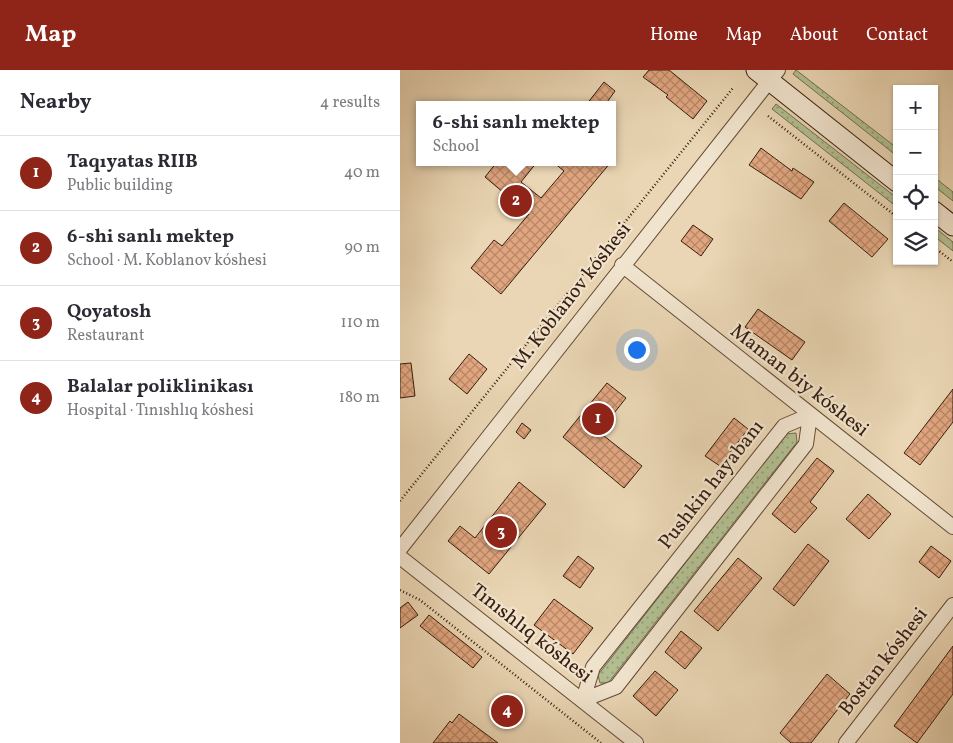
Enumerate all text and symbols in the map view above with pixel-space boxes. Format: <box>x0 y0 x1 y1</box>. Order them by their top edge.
text: Map <box>25 18 76 52</box>
text: Home <box>650 23 698 48</box>
text: Map <box>726 23 762 48</box>
text: About <box>790 23 838 48</box>
text: Contact <box>866 23 928 48</box>
map controls <box>893 85 938 265</box>
button: + <box>893 85 938 130</box>
text: Nearby <box>20 88 91 117</box>
text: 4 results <box>320 92 380 114</box>
popup <box>416 101 616 166</box>
text: 6-shi sanlı mektep <box>432 110 600 136</box>
button: − <box>893 130 938 175</box>
text: School <box>432 136 479 158</box>
text: Taqıyatas RIIB <box>67 149 198 175</box>
text: 1 <box>33 162 39 184</box>
text: 40 m <box>344 162 380 184</box>
text: Public building <box>67 175 173 197</box>
button: locate <box>893 175 938 220</box>
pin: 2 <box>500 182 532 220</box>
street label: M. Koblanov kóshesi <box>506 217 638 375</box>
button: layers <box>893 220 938 265</box>
text: 6-shi sanlı mektep <box>67 224 234 250</box>
text: 2 <box>32 237 40 259</box>
text: 90 m <box>344 237 380 259</box>
text: School · M. Koblanov kóshesi <box>67 250 267 272</box>
text: Qoyatosh <box>67 299 151 325</box>
text: 3 <box>32 312 40 334</box>
text: 110 m <box>341 312 380 334</box>
street label: Maman biy kóshesi <box>724 318 874 444</box>
text: Restaurant <box>67 325 145 347</box>
your location <box>624 337 650 363</box>
text: Balalar poliklinikası <box>67 374 254 400</box>
text: 4 <box>31 387 41 409</box>
text: 180 m <box>339 387 380 409</box>
text: Hospital · Tınıshlıq kóshesi <box>67 400 254 422</box>
pin: 1 <box>582 400 614 438</box>
street label: Pushkin hayabanı <box>653 414 771 556</box>
pin: 3 <box>485 513 517 551</box>
street label: Tınıshlıq kóshesi <box>464 578 598 690</box>
street label: Bostan kóshesi <box>833 602 935 722</box>
pin: 4 <box>491 692 523 730</box>

